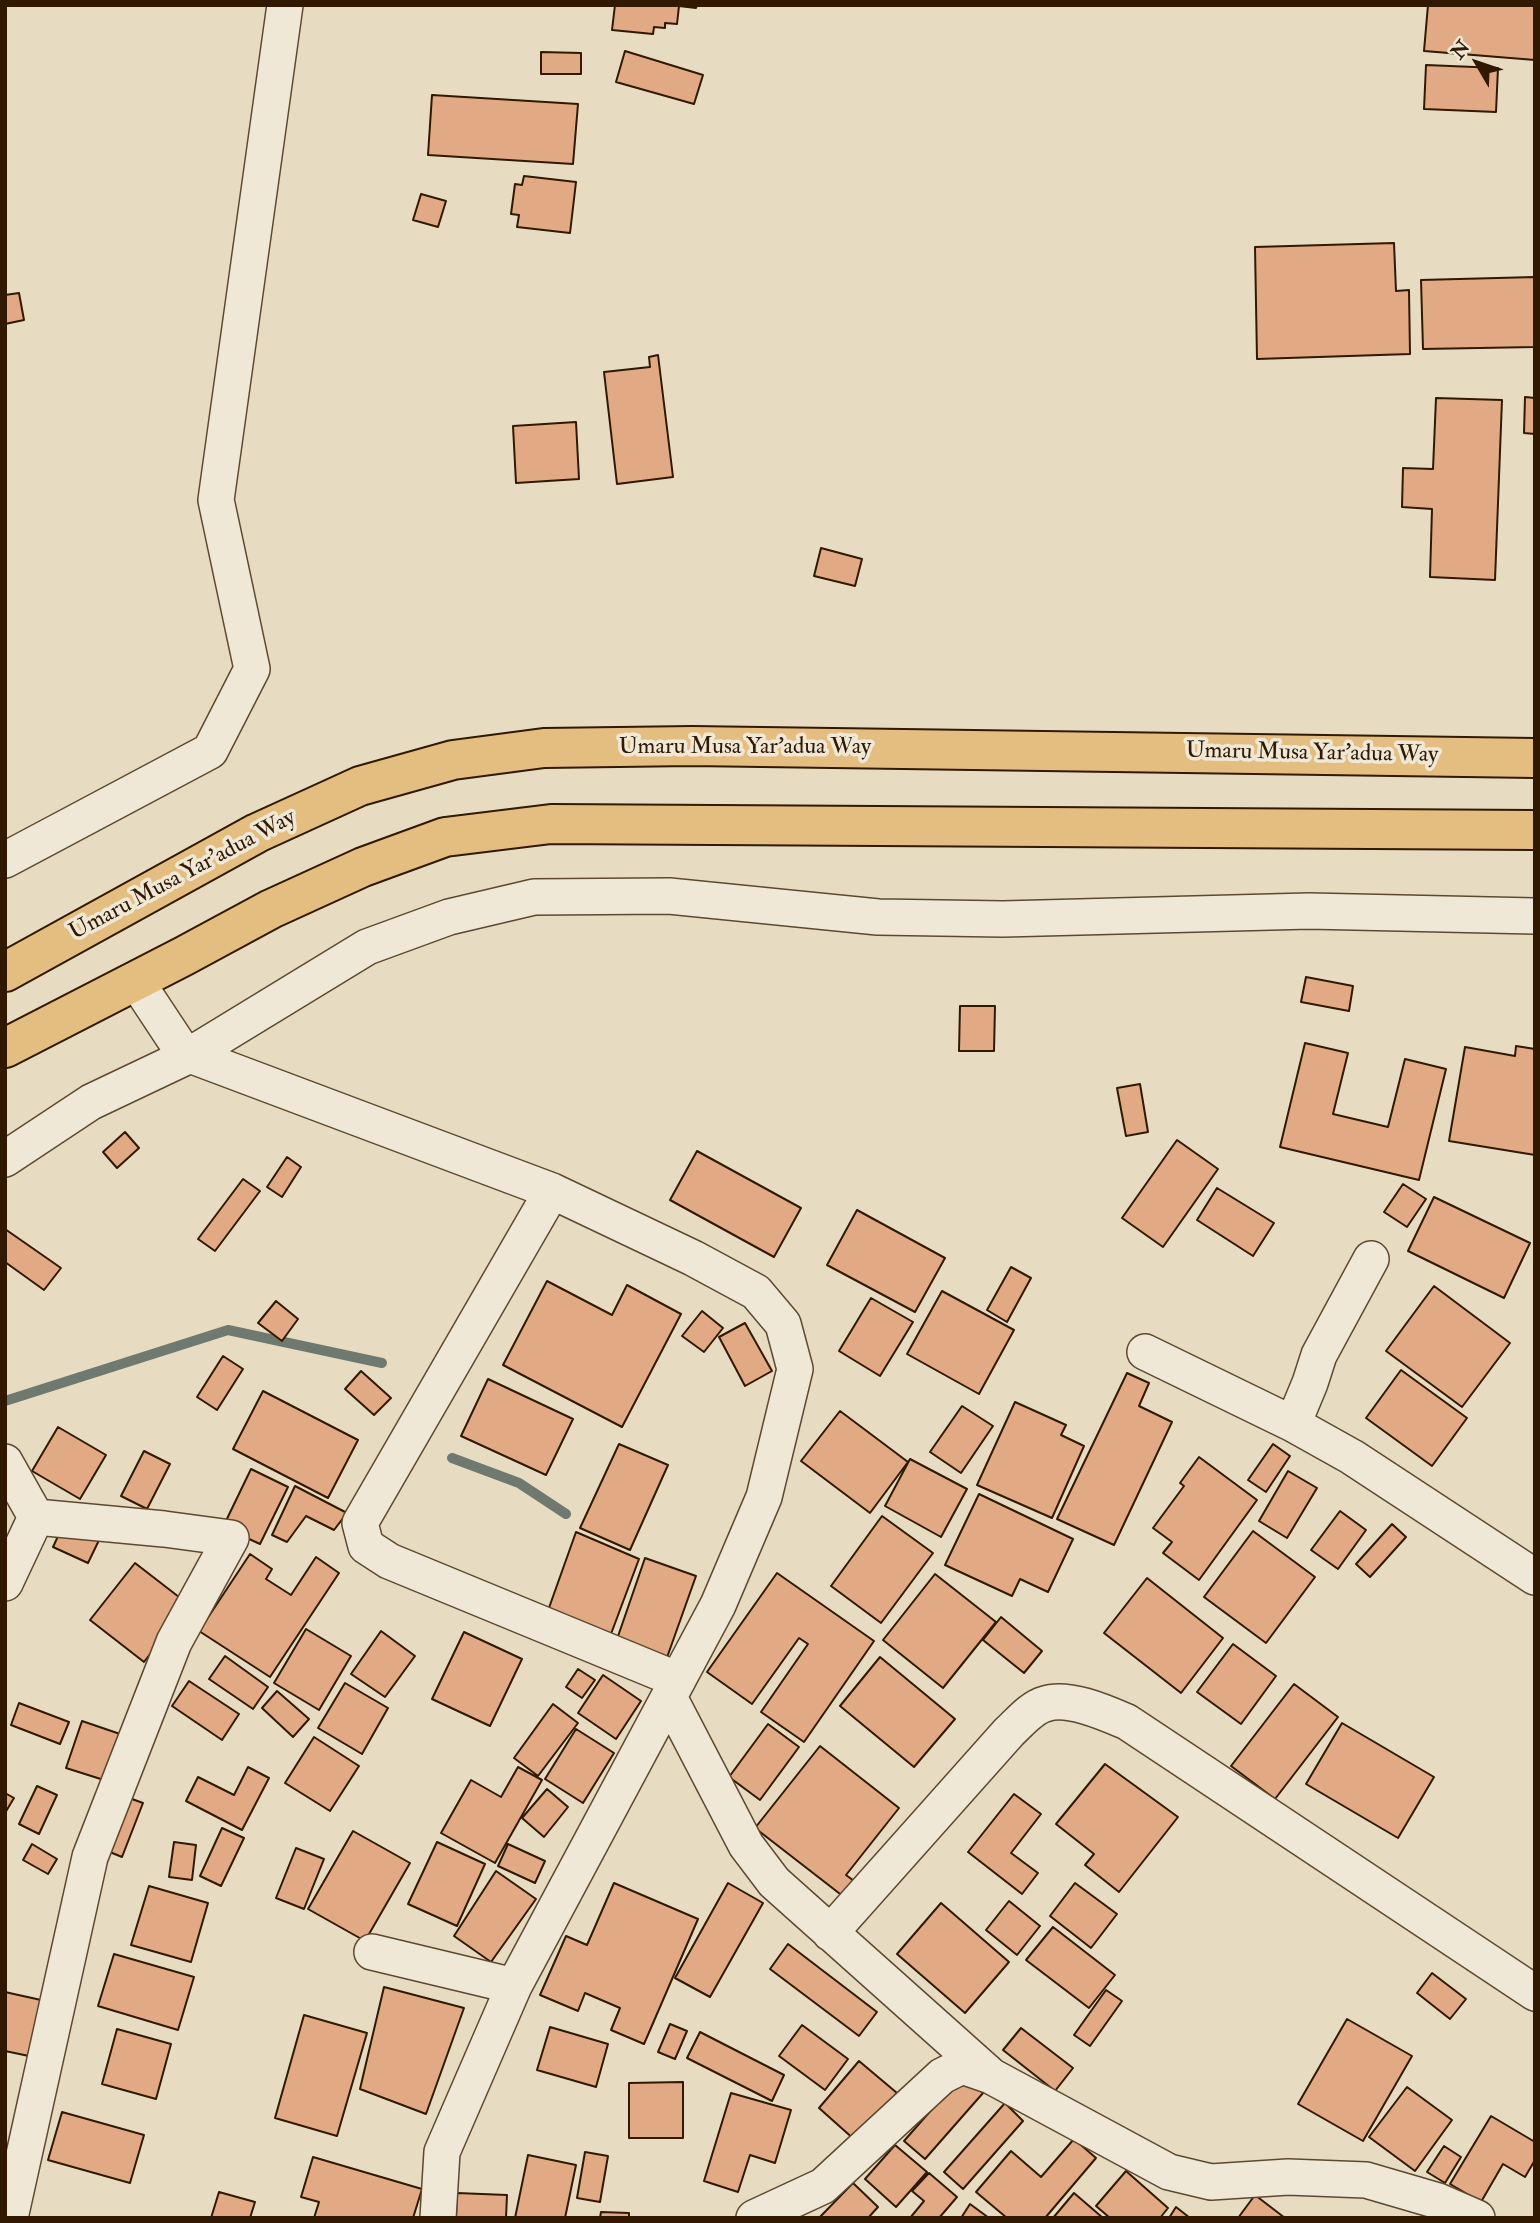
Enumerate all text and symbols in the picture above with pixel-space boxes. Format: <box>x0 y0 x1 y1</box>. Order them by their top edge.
north arrow <box>1442 28 1512 98</box>
text: N <box>1446 36 1475 64</box>
street label: Umaru Musa Yar'adua Way <box>619 734 871 762</box>
street label: Umaru Musa Yar'adua Way <box>1186 738 1438 770</box>
street label: Umaru Musa Yar'adua Way <box>65 805 301 947</box>

